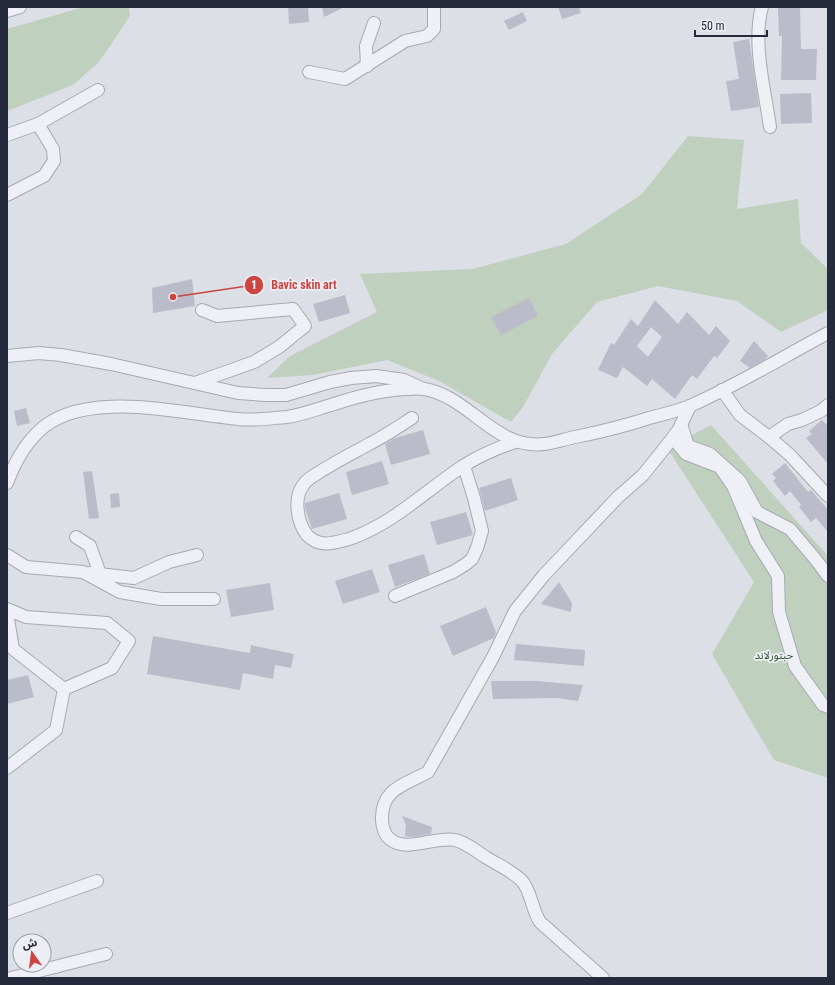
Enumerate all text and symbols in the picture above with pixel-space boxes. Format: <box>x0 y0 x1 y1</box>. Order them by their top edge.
scale bar <box>695 12 767 38</box>
text: 50 m <box>701 19 725 33</box>
callout: Bavic skin art <box>244 273 345 297</box>
text: 1 <box>251 278 257 292</box>
text: Bavic skin art <box>271 278 337 292</box>
park label: حبتورلاند <box>755 649 794 662</box>
north arrow <box>12 933 52 973</box>
text: ش <box>21 936 39 952</box>

